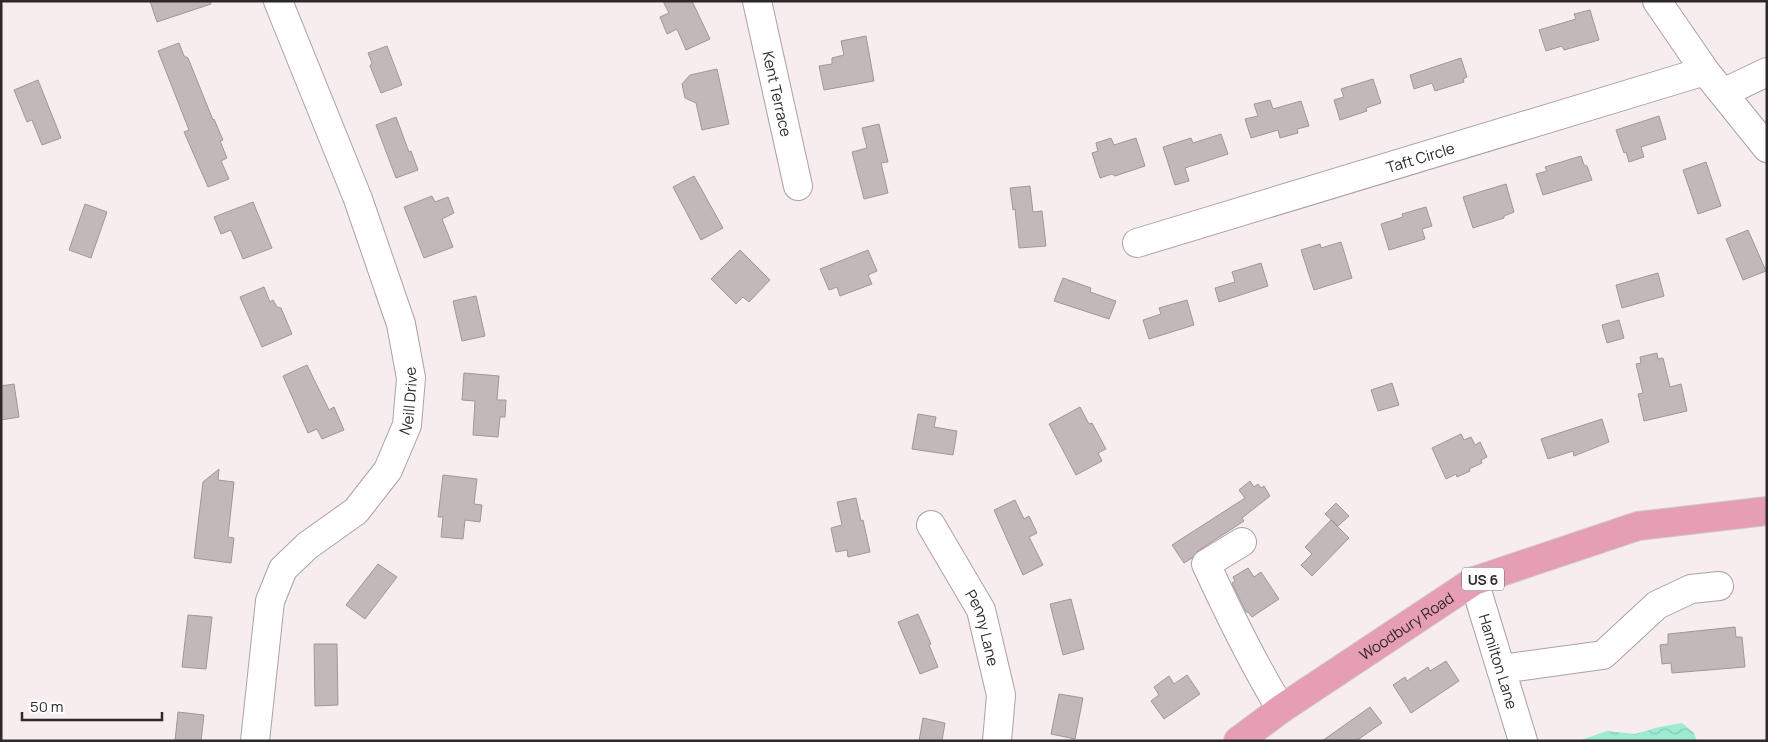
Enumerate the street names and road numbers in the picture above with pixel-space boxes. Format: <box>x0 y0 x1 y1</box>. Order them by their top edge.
street label: Kent Terrace <box>758 49 797 139</box>
street label: Taft Circle <box>1384 137 1457 177</box>
street label: Neill Drive <box>394 365 422 438</box>
road number: US 6 <box>1462 568 1504 590</box>
street label: Penny Lane <box>961 585 1004 668</box>
street label: Woodbury Road <box>1355 587 1458 665</box>
street label: Hamilton Lane <box>1474 611 1523 712</box>

